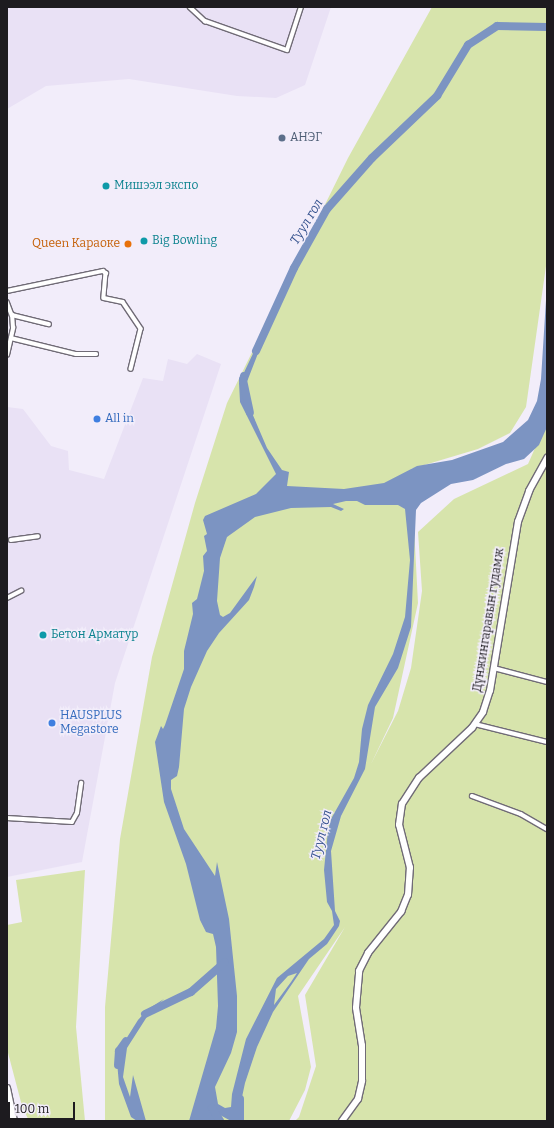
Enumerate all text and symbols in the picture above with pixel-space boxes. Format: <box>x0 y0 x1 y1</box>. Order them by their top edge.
place label: АНЭГ <box>290 131 322 145</box>
marker: АНЭГ <box>277 133 287 143</box>
place label: Мишээл экспо <box>114 179 198 193</box>
marker: Мишээл экспо <box>101 181 111 191</box>
water label: Туул гол <box>287 196 327 248</box>
place label: Big Bowling <box>152 234 217 248</box>
marker: Big Bowling <box>139 236 149 246</box>
place label: Queen Караоке <box>32 237 120 251</box>
marker: Queen Караоке <box>123 239 133 249</box>
place label: All in <box>105 412 134 426</box>
marker: All in <box>92 414 102 424</box>
street label: Дүнжингаравын гудамж <box>471 547 507 693</box>
place label: Бетон Арматур <box>51 628 138 642</box>
marker: Бетон Арматур <box>38 630 48 640</box>
place label: HAUSPLUS Megastore <box>60 709 122 737</box>
marker: HAUSPLUS Megastore <box>47 718 57 728</box>
water label: Туул гол <box>308 809 336 861</box>
scale bar <box>10 1094 77 1120</box>
text: 100 m <box>15 1102 49 1116</box>

